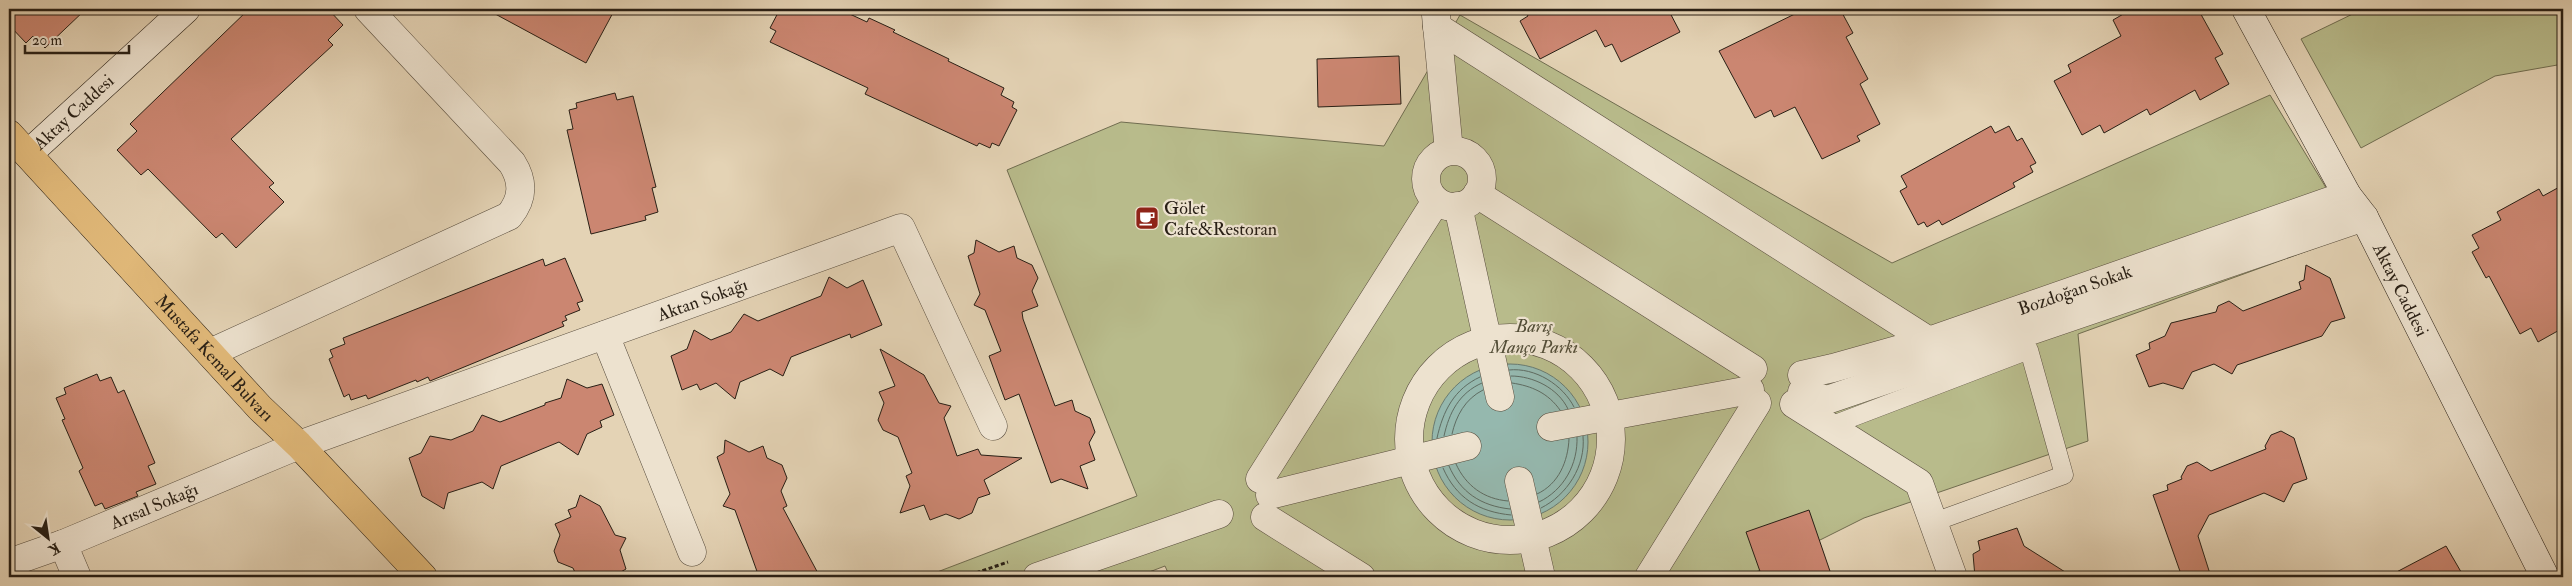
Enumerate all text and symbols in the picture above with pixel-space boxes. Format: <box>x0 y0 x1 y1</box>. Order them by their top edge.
scale bar <box>25 22 129 54</box>
text: 20 m <box>32 31 62 50</box>
street label: Aktay Caddesi <box>28 69 119 156</box>
place label: Gölet Cafe&Restoran <box>1164 197 1277 241</box>
cafe icon: Gölet Cafe&Restoran <box>1134 205 1160 231</box>
street label: Aktay Caddesi <box>2367 238 2434 341</box>
street label: Bozdoğan Sokak <box>2015 259 2135 321</box>
street label: Aktan Sokağı <box>653 273 751 327</box>
street label: Mustafa Kemal Bulvarı <box>150 290 279 427</box>
park label: Barış Manço Parkı <box>1489 315 1578 359</box>
street label: Arısal Sokağı <box>106 477 202 535</box>
north arrow <box>22 514 72 564</box>
text: K <box>45 539 63 559</box>

